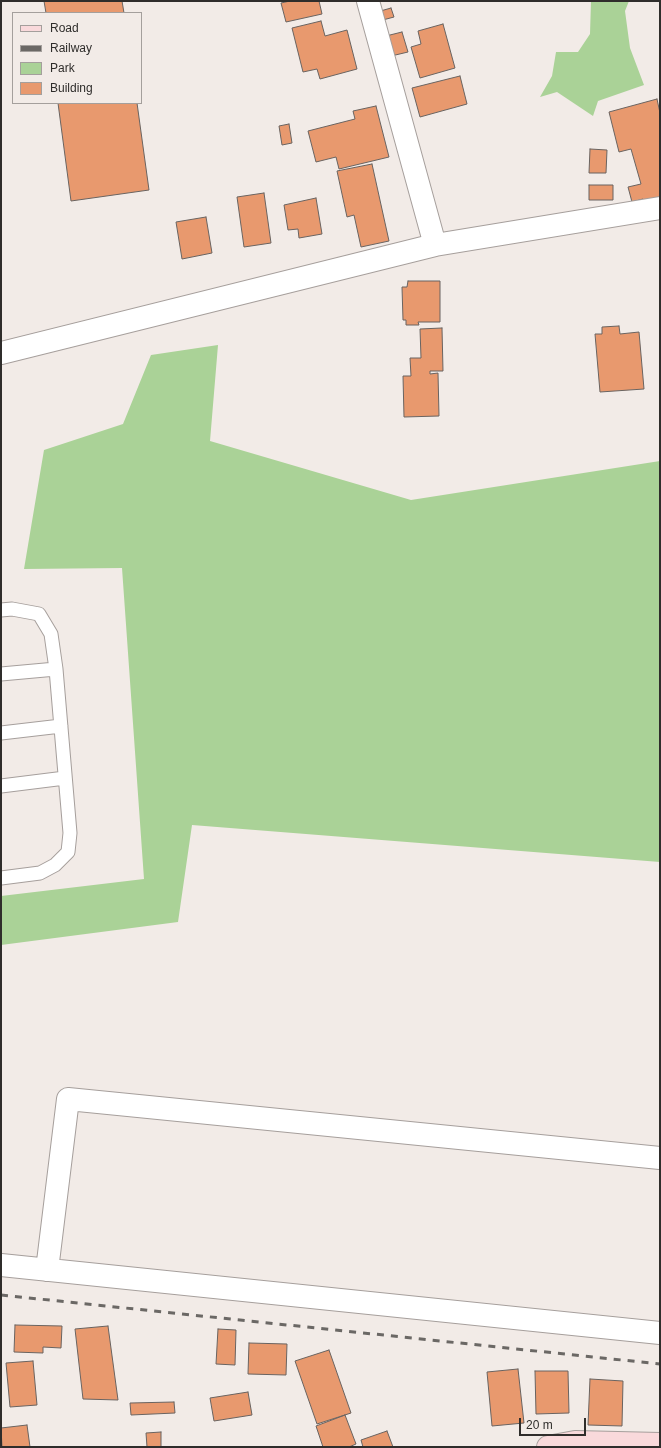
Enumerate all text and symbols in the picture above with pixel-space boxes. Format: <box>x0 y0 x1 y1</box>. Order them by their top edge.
legend <box>12 12 142 104</box>
text: Road <box>50 21 79 35</box>
text: Railway <box>50 41 92 55</box>
text: Park <box>50 61 75 75</box>
text: Building <box>50 81 93 95</box>
scale bar <box>521 1410 588 1436</box>
text: 20 m <box>526 1418 553 1432</box>

